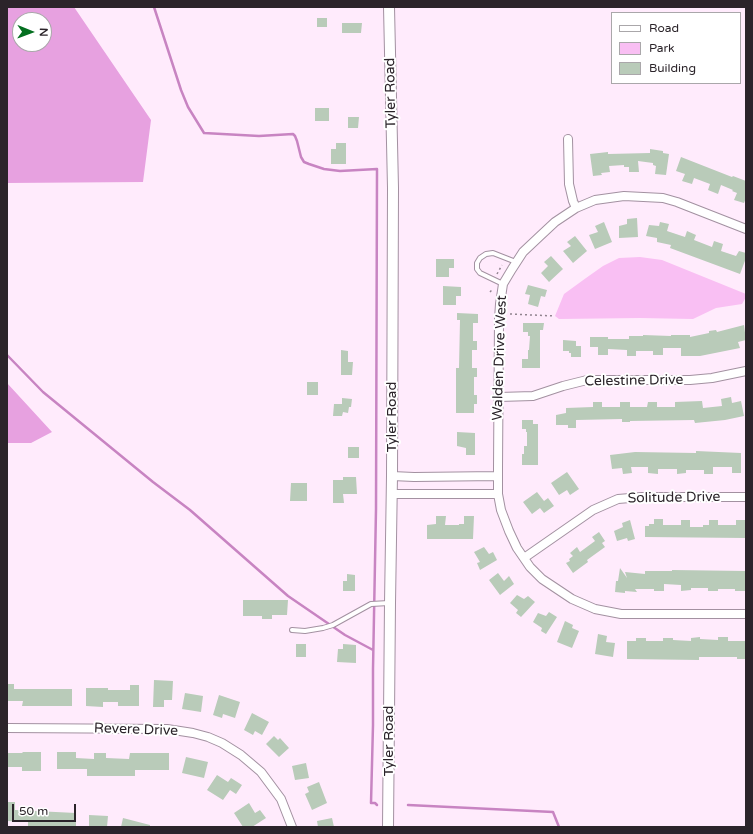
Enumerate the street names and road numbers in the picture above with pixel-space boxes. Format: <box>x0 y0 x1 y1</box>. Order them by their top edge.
street label: Tyler Road <box>382 58 400 128</box>
street label: Walden Drive West <box>489 295 511 421</box>
street label: Celestine Drive <box>584 372 684 390</box>
street label: Tyler Road <box>384 382 400 452</box>
street label: Solitude Drive <box>627 489 721 507</box>
street label: Tyler Road <box>381 706 397 776</box>
street label: Revere Drive <box>94 720 178 740</box>

